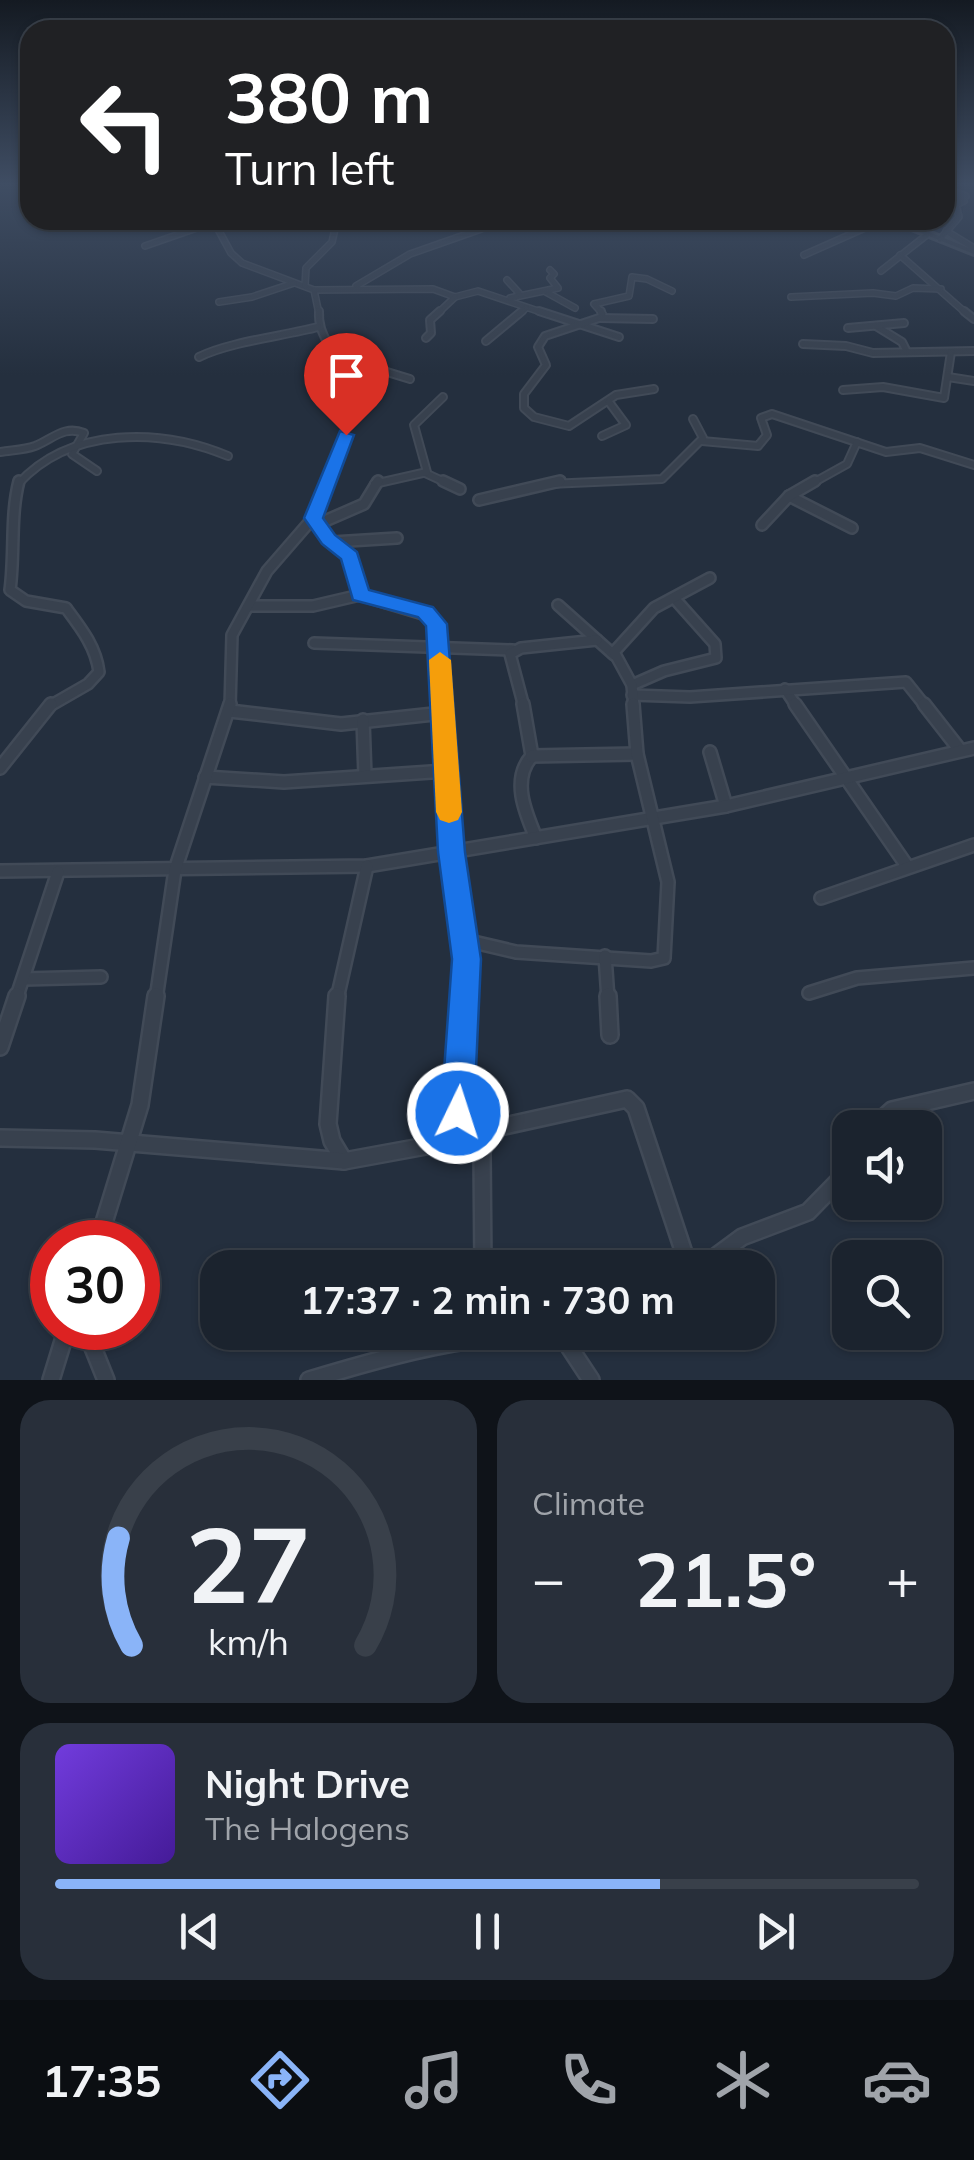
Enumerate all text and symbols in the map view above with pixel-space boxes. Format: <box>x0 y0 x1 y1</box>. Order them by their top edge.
text: 380 m <box>225 53 433 141</box>
icon: left <box>60 60 190 190</box>
text: Turn left <box>225 140 394 196</box>
pin <box>304 333 389 436</box>
icon: arrive <box>319 348 374 403</box>
position arrow <box>406 1061 510 1165</box>
map controls <box>832 1110 942 1350</box>
button: sound <box>832 1110 942 1220</box>
speed limit sign: 30 <box>30 1220 160 1350</box>
button: search <box>832 1240 942 1350</box>
text: 17:37 · 2 min · 730 m <box>300 1276 675 1324</box>
text: Climate <box>532 1483 645 1523</box>
text: 27 <box>186 1498 311 1629</box>
text: 21.5° <box>634 1532 817 1626</box>
text: − <box>532 1544 565 1613</box>
text: + <box>886 1544 919 1613</box>
text: km/h <box>208 1619 289 1664</box>
text: Night Drive <box>205 1760 410 1808</box>
text: The Halogens <box>205 1808 410 1848</box>
icon: previous <box>172 1904 227 1959</box>
icon: pause <box>460 1904 515 1959</box>
icon: next <box>748 1904 803 1959</box>
icon: directions <box>245 2045 315 2115</box>
icon: music <box>399 2045 469 2115</box>
icon: phone <box>554 2045 624 2115</box>
icon: climate <box>708 2045 778 2115</box>
icon: car <box>862 2045 932 2115</box>
text: 17:35 <box>42 2052 161 2108</box>

